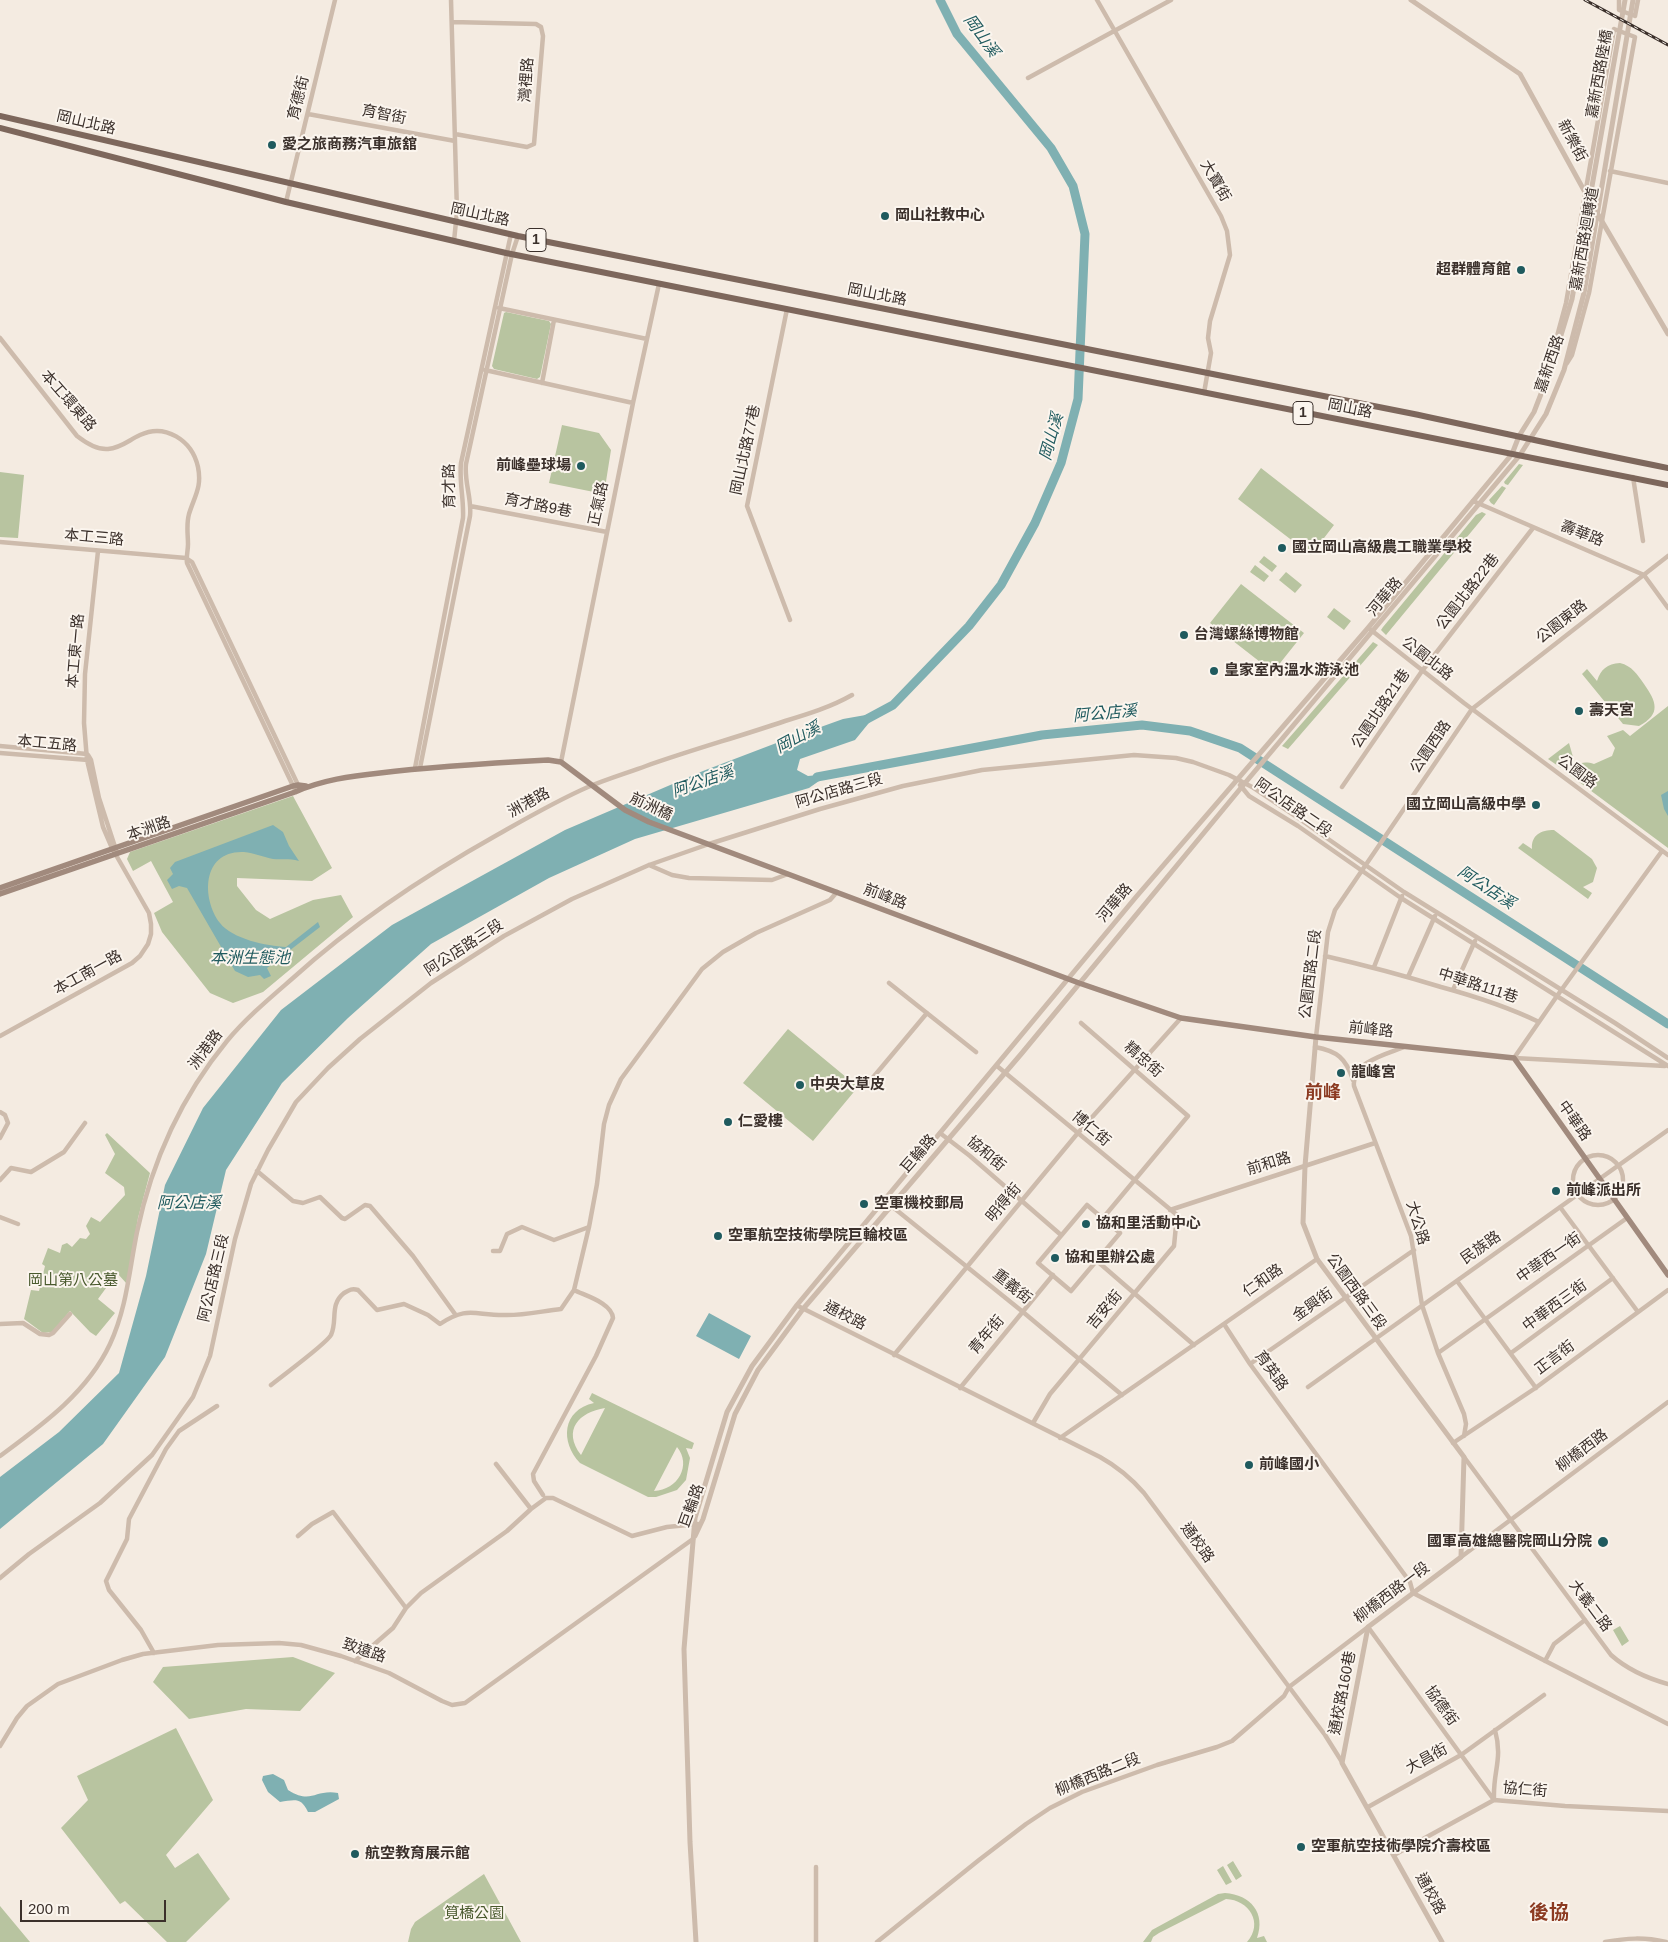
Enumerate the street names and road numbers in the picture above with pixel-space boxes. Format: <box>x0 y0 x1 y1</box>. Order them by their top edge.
street label: 嘉新西路陸橋 <box>1583 28 1617 120</box>
street label: 灣裡路 <box>516 57 538 103</box>
street label: 育德街 <box>285 74 313 122</box>
street label: 育智街 <box>360 102 408 128</box>
street label: 岡山北路 <box>55 107 117 139</box>
street label: 新樂街 <box>1553 117 1591 165</box>
street label: 大寶街 <box>1196 157 1234 205</box>
street label: 嘉新西路迴轉道 <box>1567 186 1603 292</box>
street label: 岡山北路 <box>449 200 511 230</box>
road number: 1 <box>526 228 546 252</box>
street label: 岡山北路 <box>846 280 908 310</box>
street label: 嘉新西路 <box>1532 333 1568 395</box>
street label: 本工環東路 <box>37 367 99 435</box>
street label: 岡山路 <box>1326 396 1374 422</box>
road number: 1 <box>1293 402 1313 424</box>
street label: 岡山北路77巷 <box>728 403 764 497</box>
street label: 育才路 <box>441 463 459 509</box>
street label: 正氣路 <box>586 480 612 528</box>
street label: 育才路9巷 <box>503 491 573 521</box>
street label: 壽華路 <box>1558 518 1606 550</box>
street label: 本工三路 <box>63 526 125 550</box>
street label: 公園北路22巷 <box>1433 550 1503 634</box>
street label: 河華路 <box>1364 574 1406 620</box>
street label: 公園東路 <box>1533 596 1591 648</box>
street label: 本工東一路 <box>64 613 88 689</box>
street label: 公園北路 <box>1398 633 1456 685</box>
street label: 公園北路21巷 <box>1348 666 1414 752</box>
street label: 公園西路 <box>1407 717 1455 777</box>
street label: 本工五路 <box>16 732 78 756</box>
street label: 公園路 <box>1554 751 1600 793</box>
street label: 阿公店路三段 <box>793 770 885 812</box>
street label: 阿公店路二段 <box>1251 775 1335 841</box>
street label: 洲港路 <box>505 784 553 822</box>
street label: 前洲橋 <box>627 789 675 825</box>
street label: 本洲路 <box>125 813 173 845</box>
street label: 河華路 <box>1094 880 1136 926</box>
street label: 前峰路 <box>861 881 909 913</box>
street label: 阿公店路三段 <box>421 916 507 980</box>
street label: 公園西路二段 <box>1297 928 1325 1020</box>
street label: 本工南一路 <box>51 947 125 999</box>
street label: 中華路111巷 <box>1436 965 1520 1007</box>
street label: 前峰路 <box>1348 1019 1394 1041</box>
street label: 洲港路 <box>185 1027 227 1073</box>
street label: 精忠街 <box>1120 1038 1166 1082</box>
street label: 中華路 <box>1554 1097 1594 1145</box>
street label: 博仁街 <box>1068 1108 1114 1150</box>
street label: 巨輪路 <box>897 1131 941 1177</box>
street label: 協和街 <box>963 1133 1009 1175</box>
street label: 前和路 <box>1245 1149 1293 1179</box>
street label: 明得街 <box>983 1180 1025 1226</box>
street label: 大公路 <box>1402 1199 1432 1247</box>
street label: 民族路 <box>1457 1228 1505 1268</box>
street label: 中華西一街 <box>1513 1229 1585 1287</box>
street label: 阿公店路三段 <box>195 1232 233 1324</box>
street label: 公園西路三段 <box>1322 1250 1390 1334</box>
street label: 仁和路 <box>1239 1261 1287 1301</box>
street label: 重義街 <box>989 1266 1035 1308</box>
street label: 中華西三街 <box>1519 1277 1591 1335</box>
street label: 金興街 <box>1289 1285 1337 1325</box>
street label: 吉安街 <box>1084 1287 1126 1333</box>
street label: 通校路 <box>821 1298 869 1334</box>
street label: 青年街 <box>966 1312 1008 1358</box>
street label: 正言街 <box>1532 1337 1578 1379</box>
street label: 育英路 <box>1250 1348 1292 1394</box>
street label: 柳橋西路 <box>1553 1426 1611 1476</box>
street label: 巨輪路 <box>676 1482 708 1530</box>
street label: 通校路 <box>1176 1520 1218 1566</box>
street label: 柳橋西路一段 <box>1351 1559 1433 1627</box>
street label: 大義二路 <box>1565 1577 1615 1635</box>
street label: 致遠路 <box>340 1635 388 1667</box>
street label: 通校路160巷 <box>1326 1650 1360 1736</box>
street label: 協德街 <box>1420 1683 1462 1729</box>
street label: 大昌街 <box>1403 1740 1451 1778</box>
street label: 柳橋西路二段 <box>1053 1750 1143 1800</box>
street label: 協仁街 <box>1502 1779 1548 1801</box>
street label: 通校路 <box>1411 1870 1449 1918</box>

